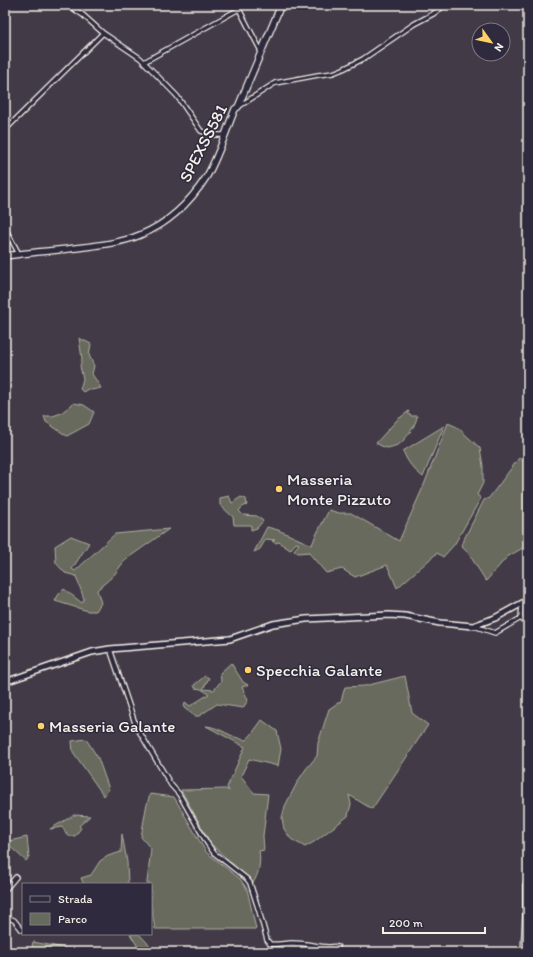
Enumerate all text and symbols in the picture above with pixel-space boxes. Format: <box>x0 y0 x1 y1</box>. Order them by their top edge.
north arrow <box>471 22 511 62</box>
text: N <box>491 41 506 54</box>
street label: SPEXSS581 <box>175 101 231 185</box>
place label: Masseria Monte Pizzuto <box>287 469 391 509</box>
marker: Masseria Monte Pizzuto <box>274 484 284 494</box>
place label: Specchia Galante <box>256 660 383 680</box>
marker: Specchia Galante <box>243 665 253 675</box>
place label: Masseria Galante <box>49 716 175 736</box>
marker: Masseria Galante <box>36 721 46 731</box>
legend <box>22 883 152 935</box>
text: Strada <box>58 892 93 906</box>
scale bar <box>383 909 485 935</box>
text: Parco <box>58 912 87 926</box>
text: 200 m <box>389 916 423 930</box>

